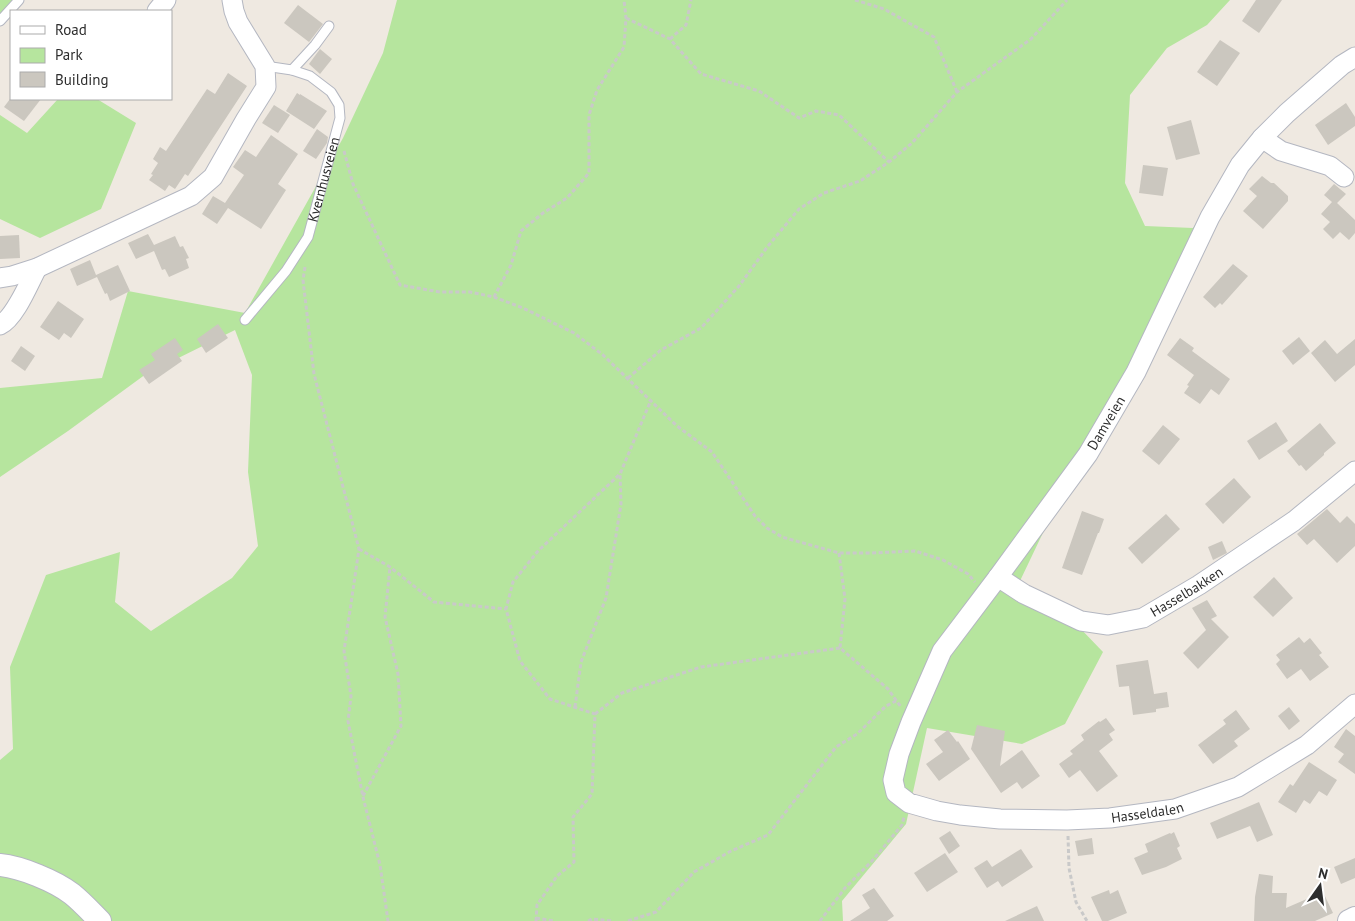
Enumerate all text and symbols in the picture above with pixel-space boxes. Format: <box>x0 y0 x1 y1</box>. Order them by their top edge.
legend <box>10 10 172 100</box>
text: Road <box>55 20 87 39</box>
text: Park <box>55 45 83 64</box>
text: Building <box>55 70 109 89</box>
street label: Kvernhusveien <box>303 135 344 224</box>
street label: Damveien <box>1083 393 1129 453</box>
street label: Hasselbakken <box>1147 563 1226 621</box>
street label: Hasseldalen <box>1110 798 1186 827</box>
north arrow <box>1295 861 1345 911</box>
text: N <box>1317 864 1330 883</box>

